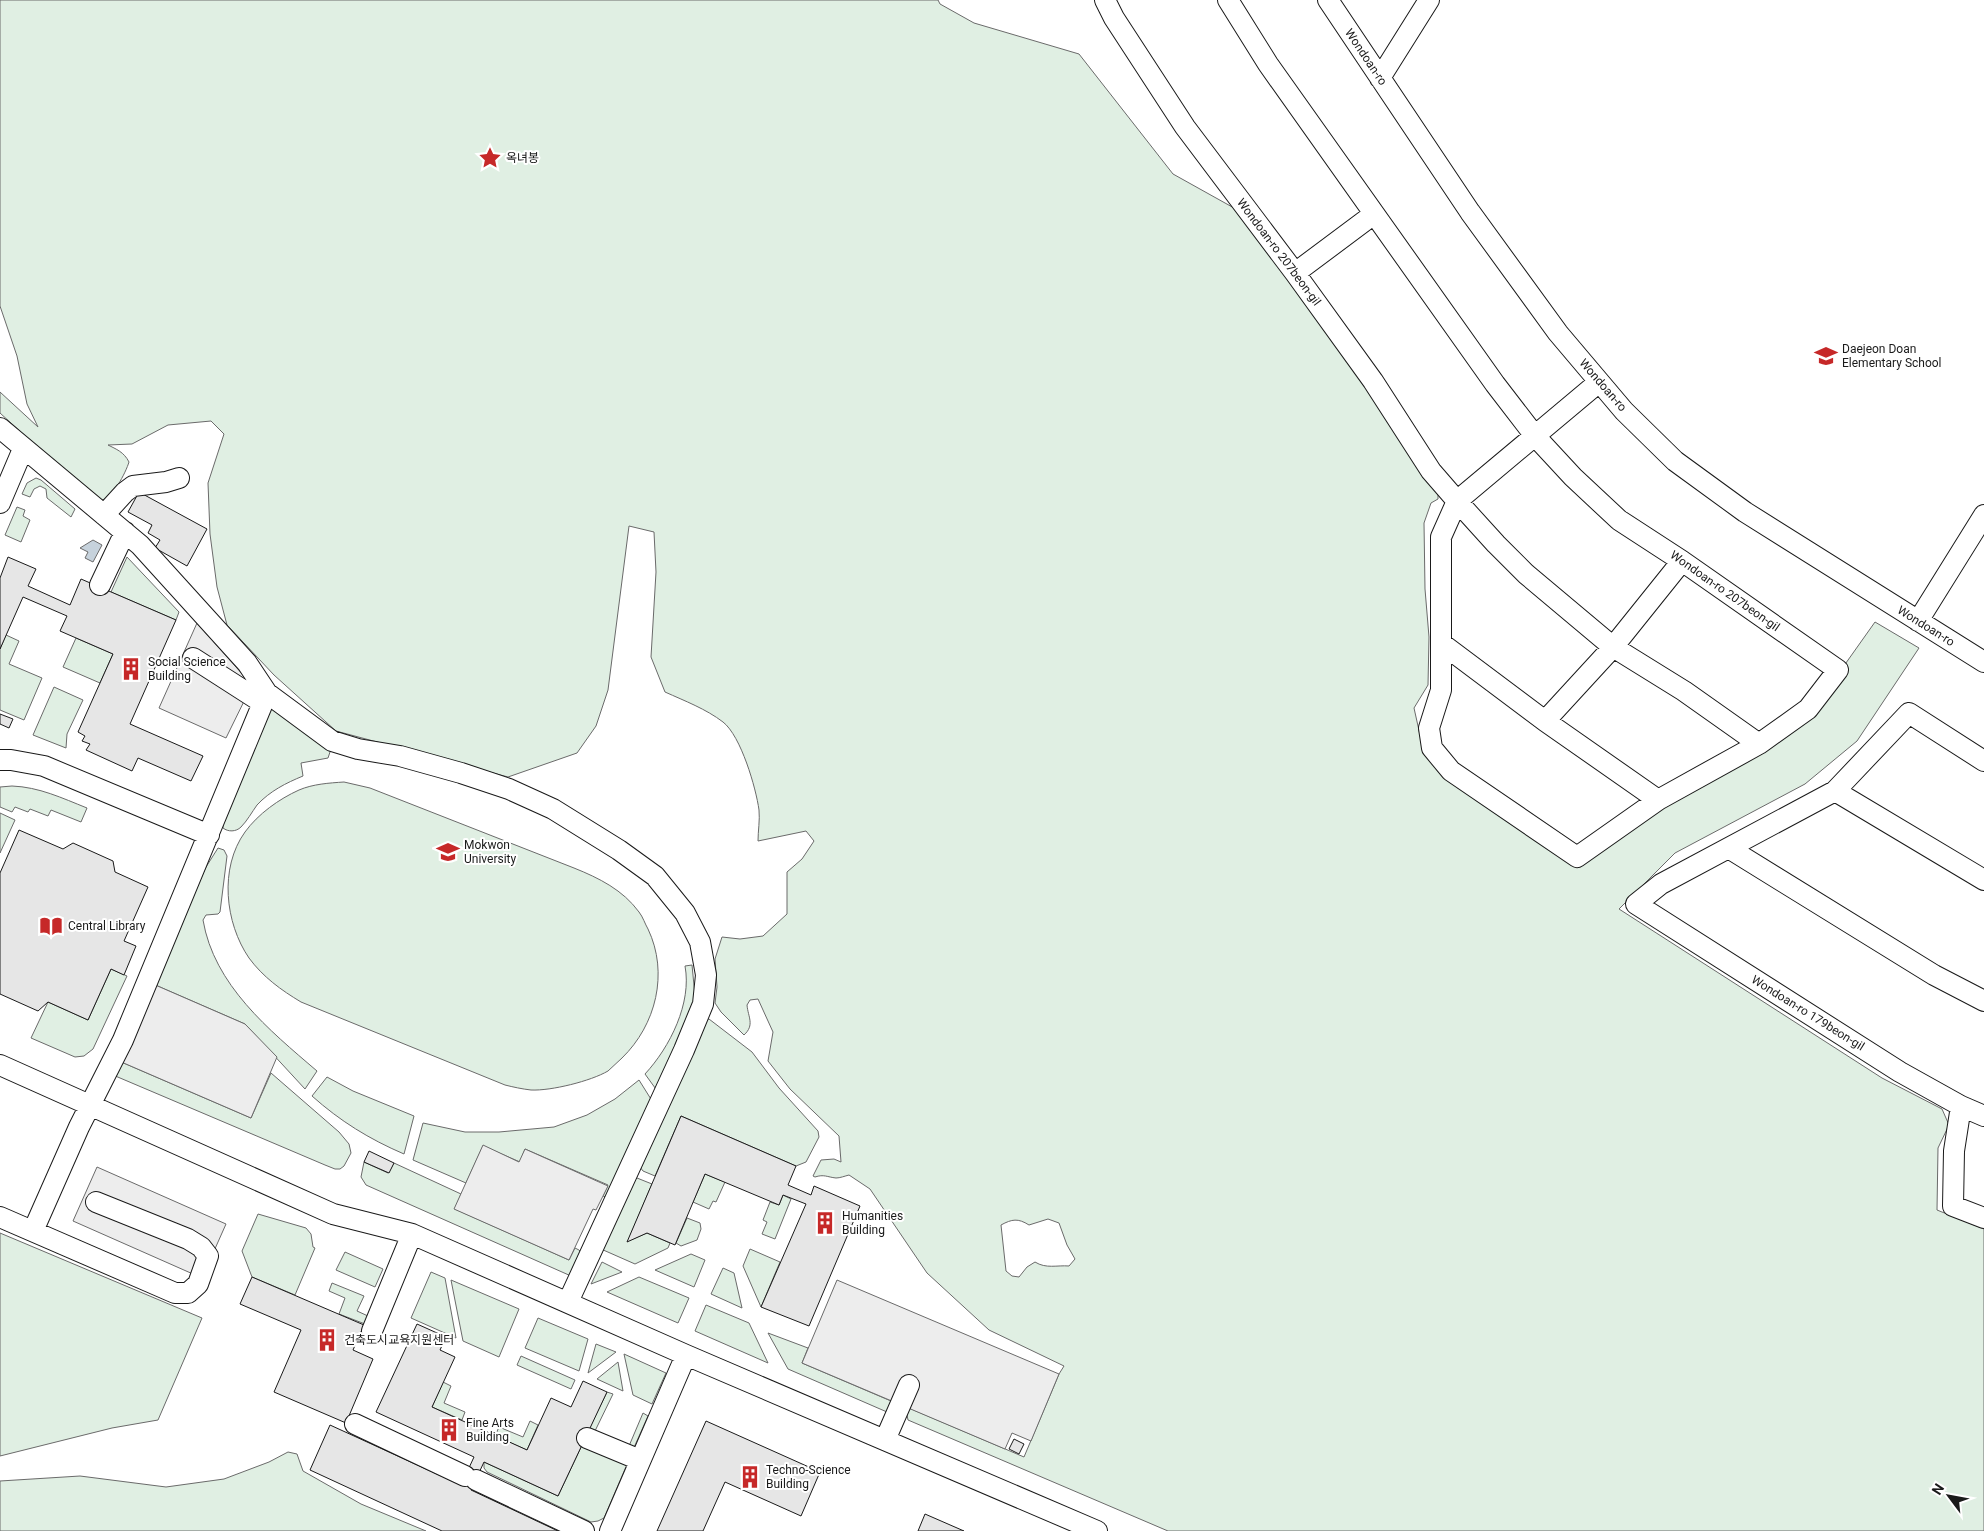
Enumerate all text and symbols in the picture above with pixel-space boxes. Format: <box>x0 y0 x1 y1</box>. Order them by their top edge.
street label: Wondoan-ro <box>1342 26 1390 88</box>
place icon: 옥녀봉 <box>477 145 503 171</box>
place label: 옥녀봉 <box>506 151 539 165</box>
street label: Wondoan-ro 207beon-gil <box>1234 196 1324 308</box>
place label: Daejeon Doan Elementary School <box>1842 342 1942 370</box>
school or university icon: Daejeon Doan Elementary School <box>1813 343 1839 369</box>
street label: Wondoan-ro <box>1576 356 1630 414</box>
street label: Wondoan-ro 207beon-gil <box>1668 548 1782 634</box>
street label: Wondoan-ro <box>1895 603 1957 649</box>
place label: Social Science Building <box>148 655 226 683</box>
building icon: Social Science Building <box>118 656 144 682</box>
place label: Mokwon University <box>464 838 517 866</box>
school or university icon: Mokwon University <box>435 839 461 865</box>
library icon: Central Library <box>38 913 64 939</box>
place label: Central Library <box>68 919 146 933</box>
street label: Wondoan-ro 179beon-gil <box>1749 972 1867 1054</box>
place label: Humanities Building <box>842 1209 903 1237</box>
building icon: Humanities Building <box>812 1210 838 1236</box>
building icon: 건축도시교육지원센터 <box>314 1327 340 1353</box>
place label: 건축도시교육지원센터 <box>344 1333 454 1347</box>
place label: Fine Arts Building <box>466 1416 514 1444</box>
building icon: Fine Arts Building <box>436 1417 462 1443</box>
place label: Techno-Science Building <box>766 1463 851 1491</box>
building icon: Techno-Science Building <box>737 1464 763 1490</box>
north arrow <box>1924 1471 1974 1521</box>
text: N <box>1929 1481 1947 1498</box>

